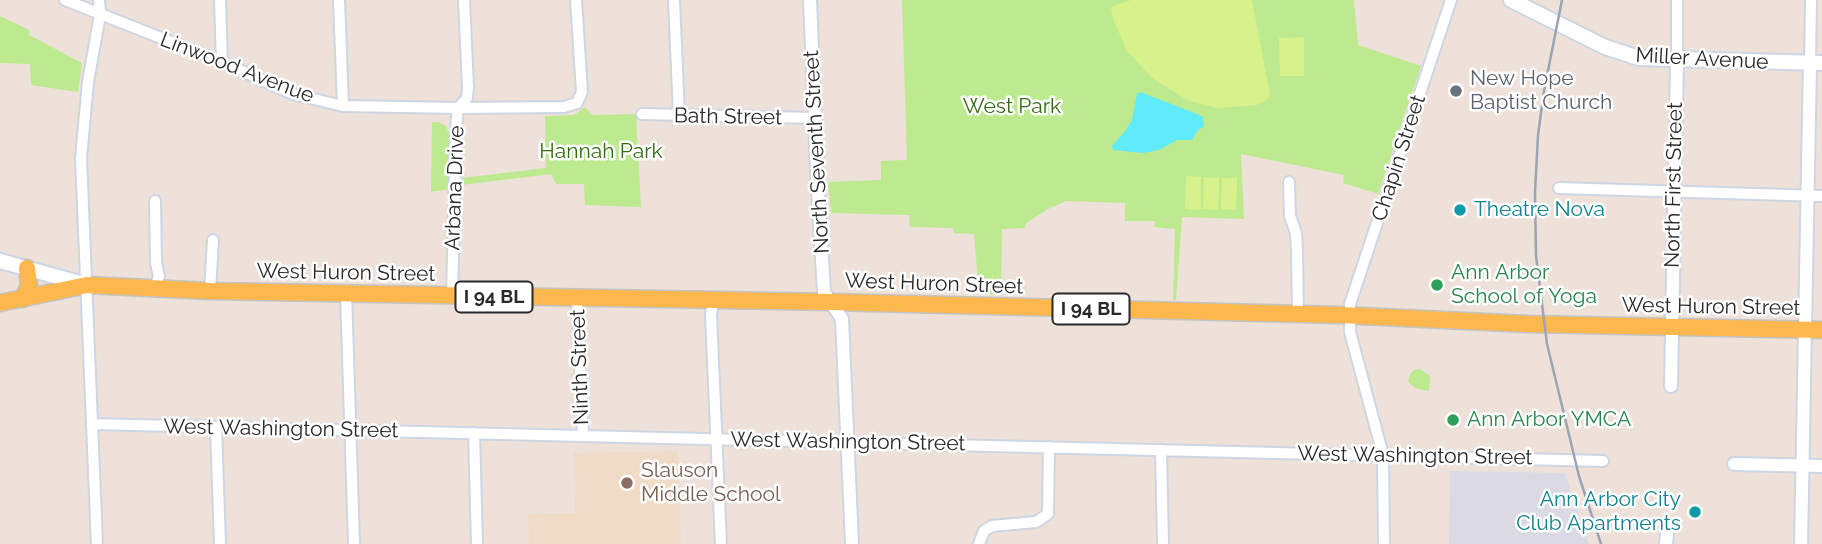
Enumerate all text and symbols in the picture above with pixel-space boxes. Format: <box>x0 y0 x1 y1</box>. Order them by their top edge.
street label: Linwood Avenue <box>157 27 317 109</box>
street label: Miller Avenue <box>1635 43 1769 75</box>
street label: North Seventh Street <box>799 50 835 254</box>
place label: New Hope Baptist Church <box>1470 66 1612 116</box>
marker: New Hope Baptist Church <box>1448 83 1464 99</box>
street label: Chapin Street <box>1367 92 1431 224</box>
park label: West Park <box>963 94 1061 120</box>
street label: North First Street <box>1660 102 1688 268</box>
street label: Bath Street <box>674 103 782 131</box>
street label: Arbana Drive <box>440 125 470 251</box>
park label: Hannah Park <box>539 139 663 165</box>
place label: Theatre Nova <box>1474 197 1605 223</box>
marker: Theatre Nova <box>1452 202 1468 218</box>
street label: West Huron Street <box>256 259 436 287</box>
place label: Ann Arbor School of Yoga <box>1451 260 1597 310</box>
street label: West Huron Street <box>844 268 1024 300</box>
marker: Ann Arbor School of Yoga <box>1429 277 1445 293</box>
road number: I 94 BL <box>456 282 532 312</box>
street label: West Huron Street <box>1621 293 1801 321</box>
road number: I 94 BL <box>1052 294 1130 324</box>
street label: Ninth Street <box>565 309 595 425</box>
place label: Ann Arbor YMCA <box>1467 407 1631 433</box>
marker: Ann Arbor YMCA <box>1445 412 1461 428</box>
street label: West Washington Street <box>163 414 399 444</box>
street label: West Washington Street <box>730 427 966 457</box>
street label: West Washington Street <box>1297 441 1533 471</box>
place label: Slauson Middle School <box>641 458 781 508</box>
marker: Slauson Middle School <box>619 475 635 491</box>
place label: Ann Arbor City Club Apartments <box>1516 487 1681 537</box>
marker: Ann Arbor City Club Apartments <box>1687 504 1703 520</box>

